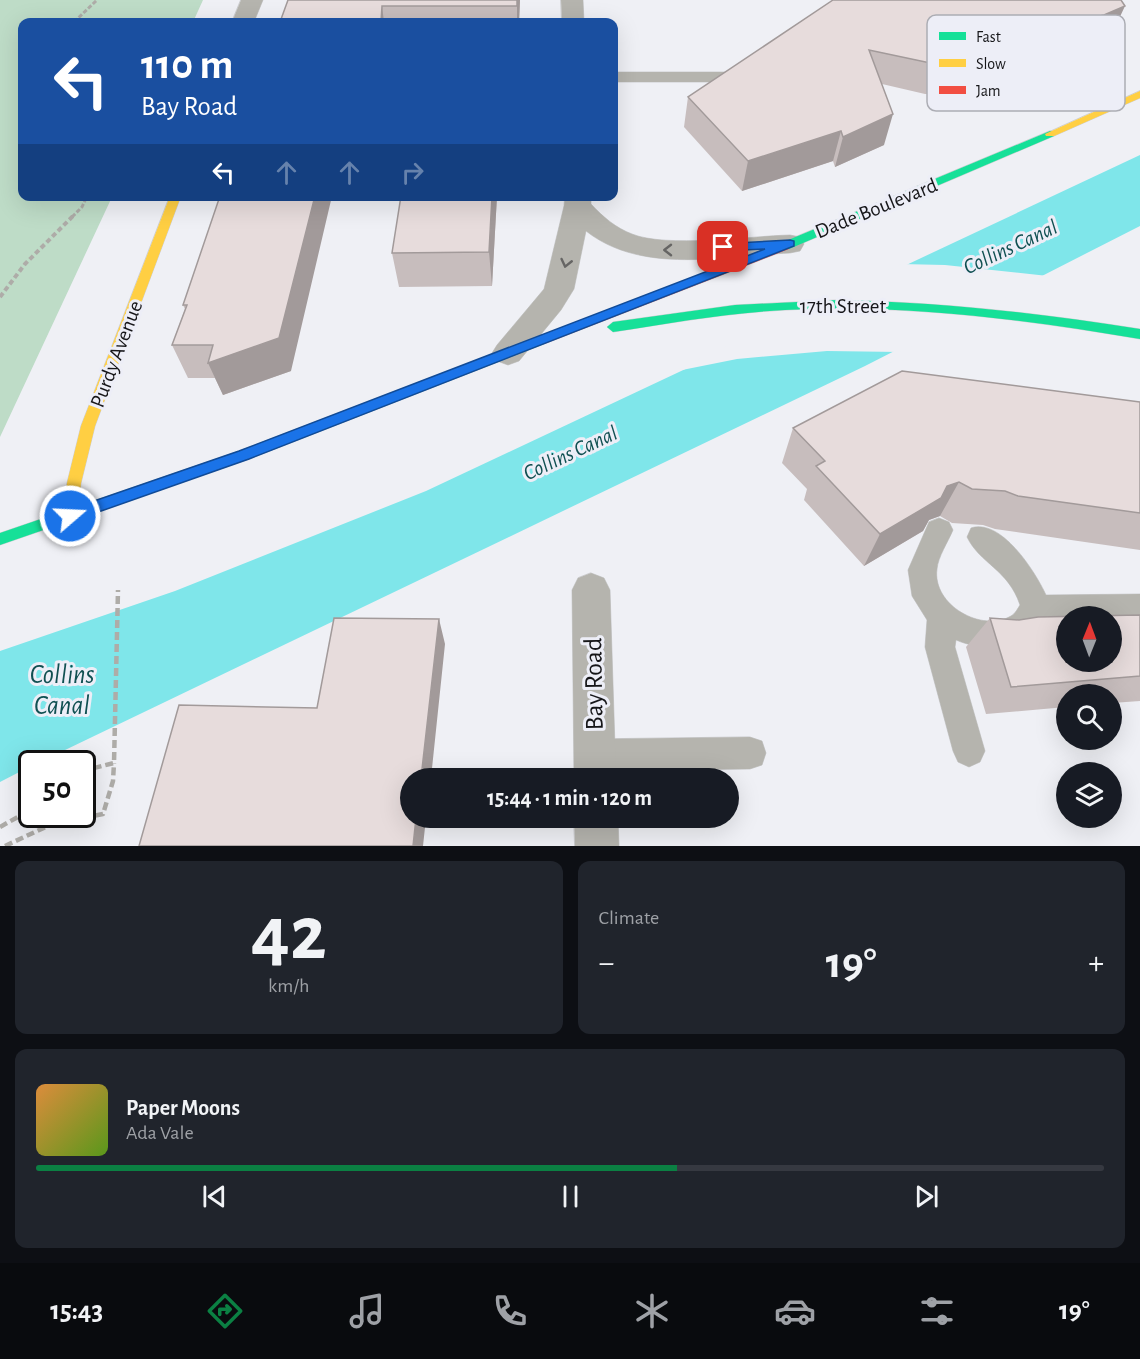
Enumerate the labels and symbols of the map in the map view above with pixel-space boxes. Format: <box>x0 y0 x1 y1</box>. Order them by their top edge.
legend <box>927 15 1125 111</box>
text: Fast <box>976 29 1001 45</box>
text: Slow <box>976 56 1006 72</box>
text: Jam <box>976 83 1001 99</box>
street label: Dade Boulevard <box>812 174 940 243</box>
water label: Collins Canal <box>960 216 1061 278</box>
pin <box>697 221 748 272</box>
one-way arrow <box>664 244 673 256</box>
one-way arrow <box>561 258 574 268</box>
street label: 17th Street <box>800 296 887 317</box>
street label: Purdy Avenue <box>87 298 146 410</box>
water label: Collins Canal <box>520 422 621 484</box>
position arrow <box>38 484 102 548</box>
north arrow <box>1056 606 1122 672</box>
street label: Bay Road <box>580 637 608 731</box>
water label: Collins Canal <box>30 661 95 719</box>
speed limit sign: 50 <box>18 750 96 828</box>

